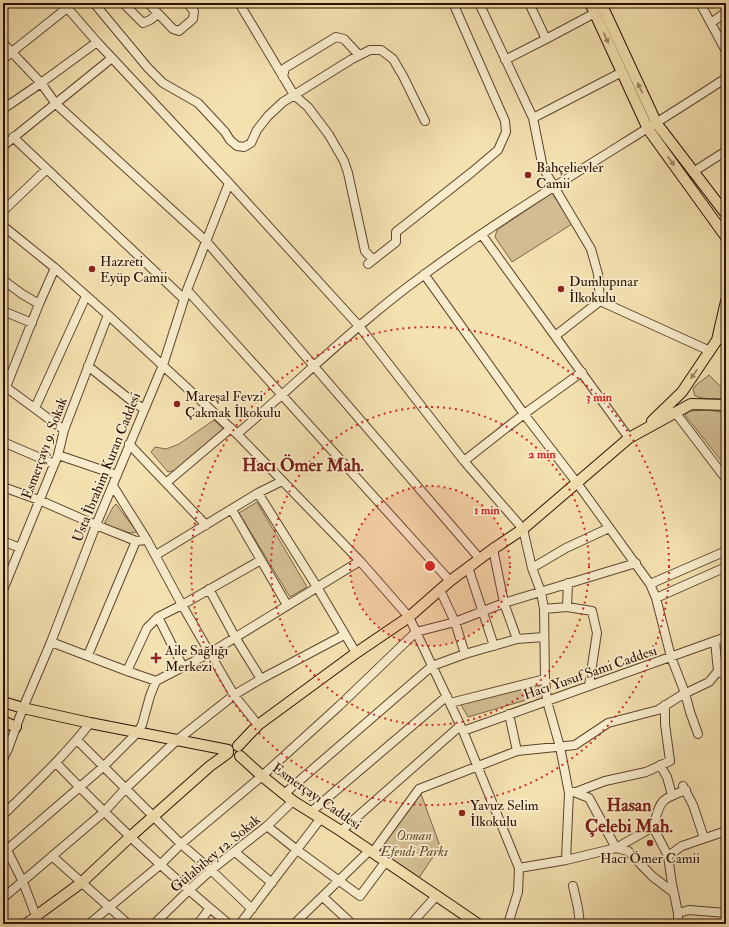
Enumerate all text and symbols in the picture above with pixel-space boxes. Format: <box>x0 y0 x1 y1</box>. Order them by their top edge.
one-way arrow <box>603 33 609 44</box>
one-way arrow <box>637 83 643 94</box>
one-way arrow <box>667 155 675 166</box>
place label: Bahçelievler Camii <box>536 159 604 192</box>
marker: Bahçelievler Camii <box>523 170 533 180</box>
place label: Hazreti Eyüp Camii <box>100 253 168 287</box>
marker: Hazreti Eyüp Camii <box>87 264 97 274</box>
place label: Dumlupınar İlkokulu <box>569 273 639 306</box>
marker: Dumlupınar İlkokulu <box>556 284 566 294</box>
one-way arrow <box>690 369 698 379</box>
place label: Mareşal Fevzi Çakmak İlkokulu <box>185 388 281 421</box>
street label: Usta İbrahim Kuran Caddesi <box>69 390 144 544</box>
text: 3 min <box>586 390 613 405</box>
street label: Esmerçayı 9. Sokak <box>18 395 72 502</box>
marker: Mareşal Fevzi Çakmak İlkokulu <box>172 399 182 409</box>
text: 2 min <box>528 447 556 462</box>
district label: Hacı Ömer Mah. <box>242 454 365 477</box>
text: 1 min <box>474 503 501 518</box>
centre of rings <box>423 559 437 573</box>
place label: Aile Sağlığı Merkezi <box>164 642 229 675</box>
street label: Hacı Yusuf Sami Caddesi <box>521 642 659 703</box>
marker: Aile Sağlığı Merkezi <box>150 652 162 664</box>
street label: Esmerçayı Caddesi <box>268 759 365 834</box>
district label: Hasan Çelebi Mah. <box>585 794 673 838</box>
place label: Yavuz Selim İlkokulu <box>470 797 539 830</box>
marker: Yavuz Selim İlkokulu <box>457 808 467 818</box>
street label: Gülabibey 12. Sokak <box>167 811 265 897</box>
park label: Osman Efendi Parkı <box>379 827 448 860</box>
marker: Hacı Ömer Camii <box>645 838 655 848</box>
place label: Hacı Ömer Camii <box>600 850 700 867</box>

